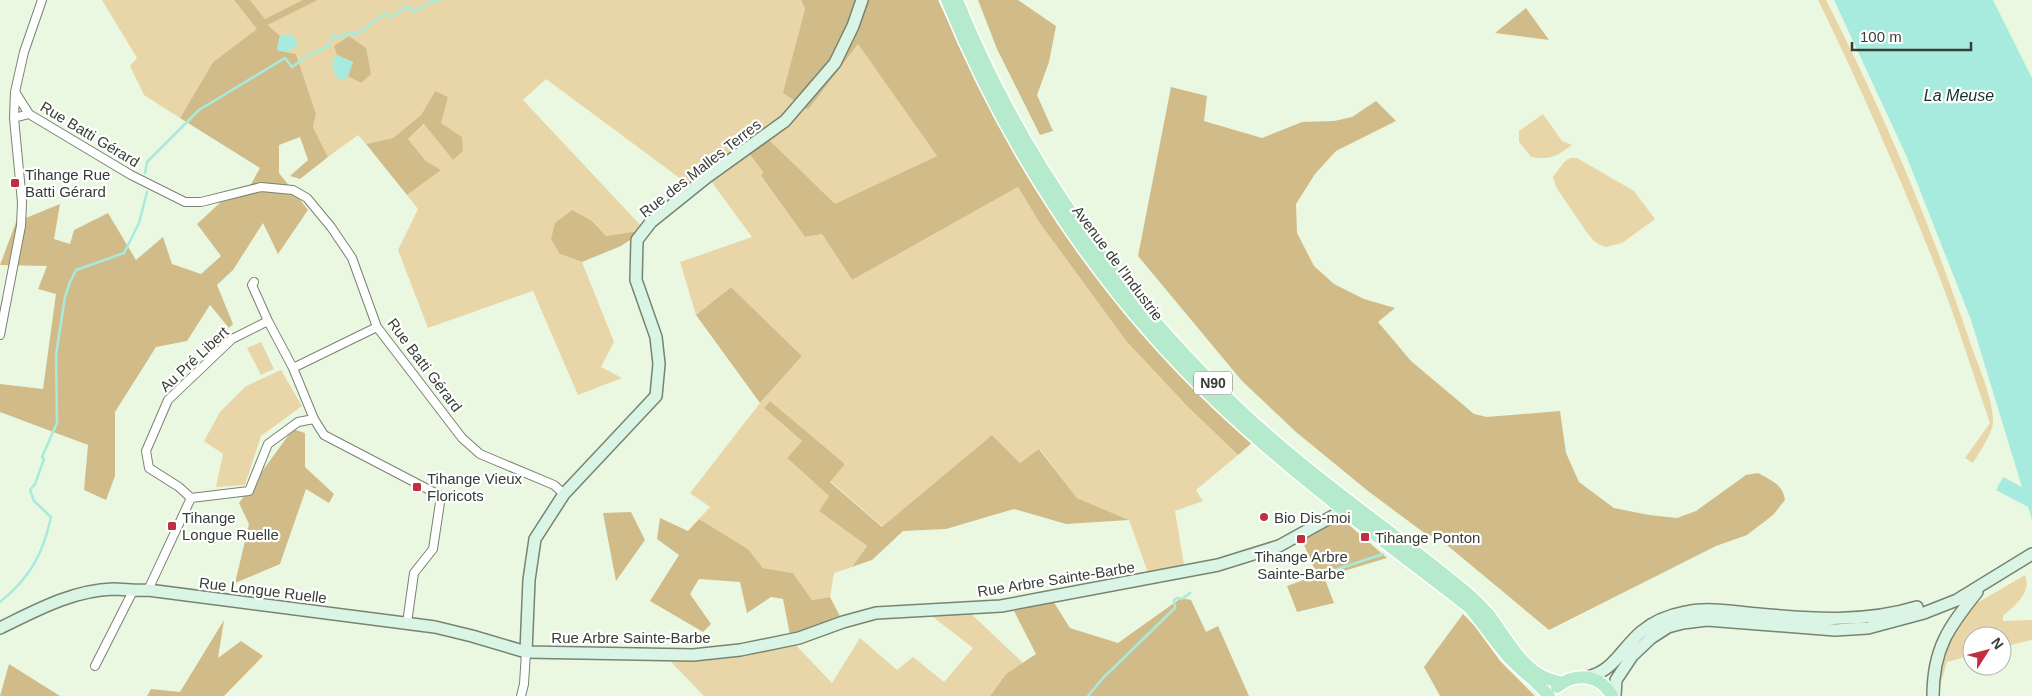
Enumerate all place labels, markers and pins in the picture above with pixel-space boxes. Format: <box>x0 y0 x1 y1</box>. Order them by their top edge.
place label: Tihange Rue Batti Gérard <box>25 166 110 200</box>
marker: Tihange Rue Batti Gérard <box>9 177 21 189</box>
place label: Tihange Vieux Floricots <box>427 470 523 504</box>
marker: Tihange Vieux Floricots <box>411 481 423 493</box>
place label: Tihange Longue Ruelle <box>182 509 279 543</box>
place label: Bio Dis-moi <box>1274 509 1351 526</box>
marker: Bio Dis-moi <box>1258 511 1270 523</box>
marker: Tihange Longue Ruelle <box>166 520 178 532</box>
place label: Tihange Ponton <box>1375 529 1480 546</box>
marker: Tihange Ponton <box>1359 531 1371 543</box>
marker: Tihange Arbre Sainte-Barbe <box>1295 533 1307 545</box>
place label: Tihange Arbre Sainte-Barbe <box>1254 548 1348 582</box>

